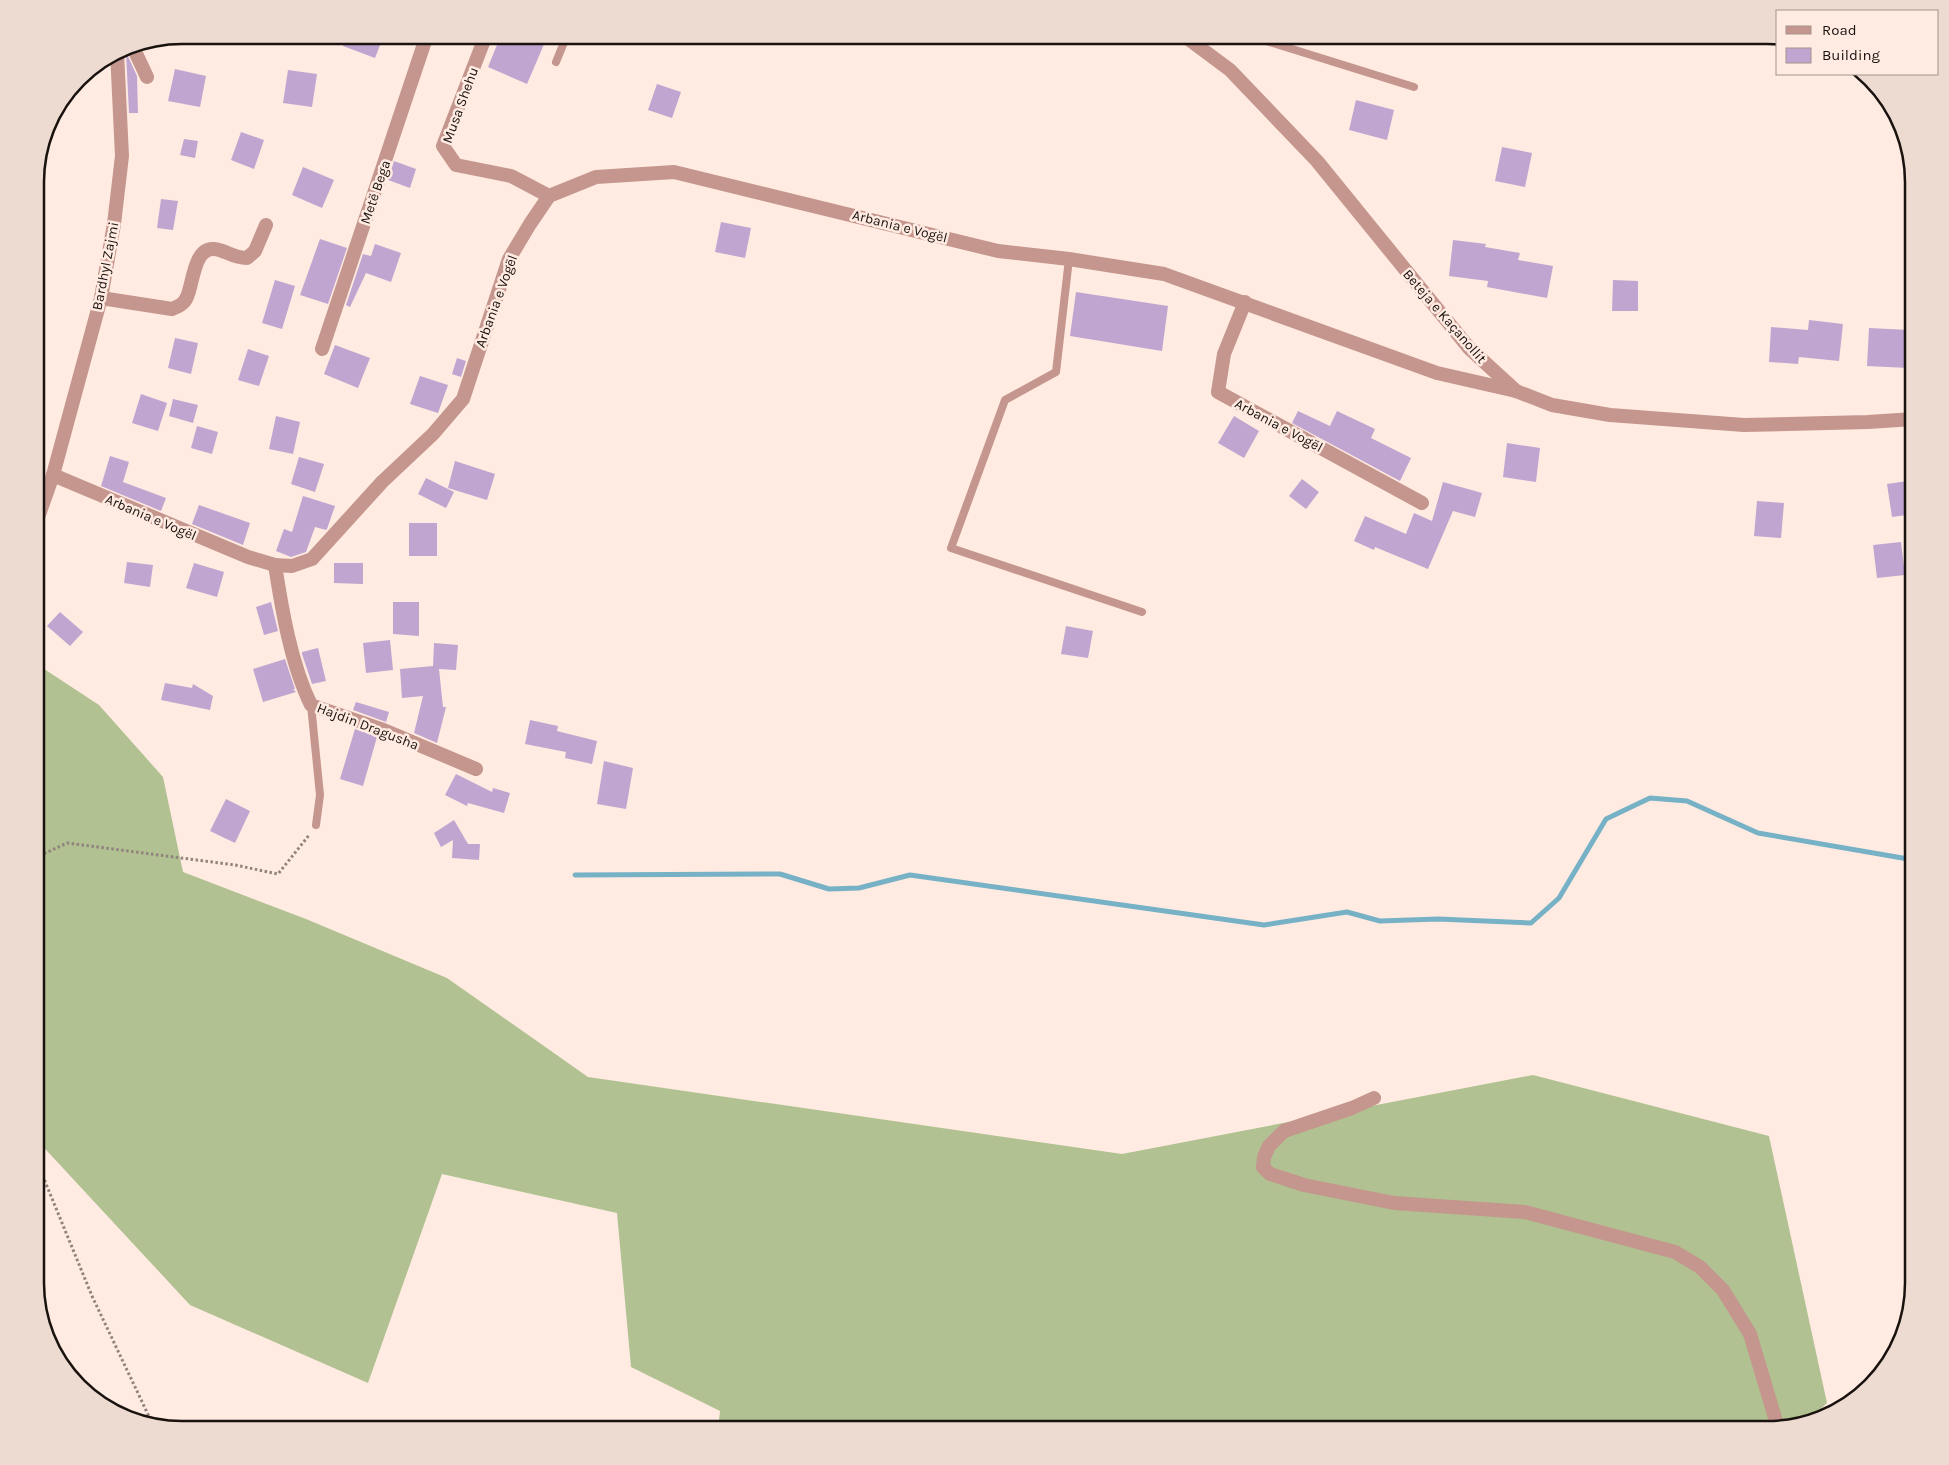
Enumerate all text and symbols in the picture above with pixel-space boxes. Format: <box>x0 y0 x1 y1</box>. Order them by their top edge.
legend <box>1776 10 1939 75</box>
text: Road <box>1822 21 1857 39</box>
text: Building <box>1822 46 1880 64</box>
street label: Musa Shehu <box>439 65 482 146</box>
street label: Metë Bega <box>357 158 394 226</box>
street label: Arbania e Vogël <box>851 206 949 247</box>
street label: Bardhyl Zajmi <box>89 220 122 312</box>
street label: Arbania e Vogël <box>472 253 521 350</box>
street label: Beteja e Kaçanollit <box>1399 266 1490 367</box>
street label: Arbania e Vogël <box>1232 395 1326 456</box>
street label: Arbania e Vogël <box>103 491 199 544</box>
street label: Hajdin Dragusha <box>315 699 421 754</box>

